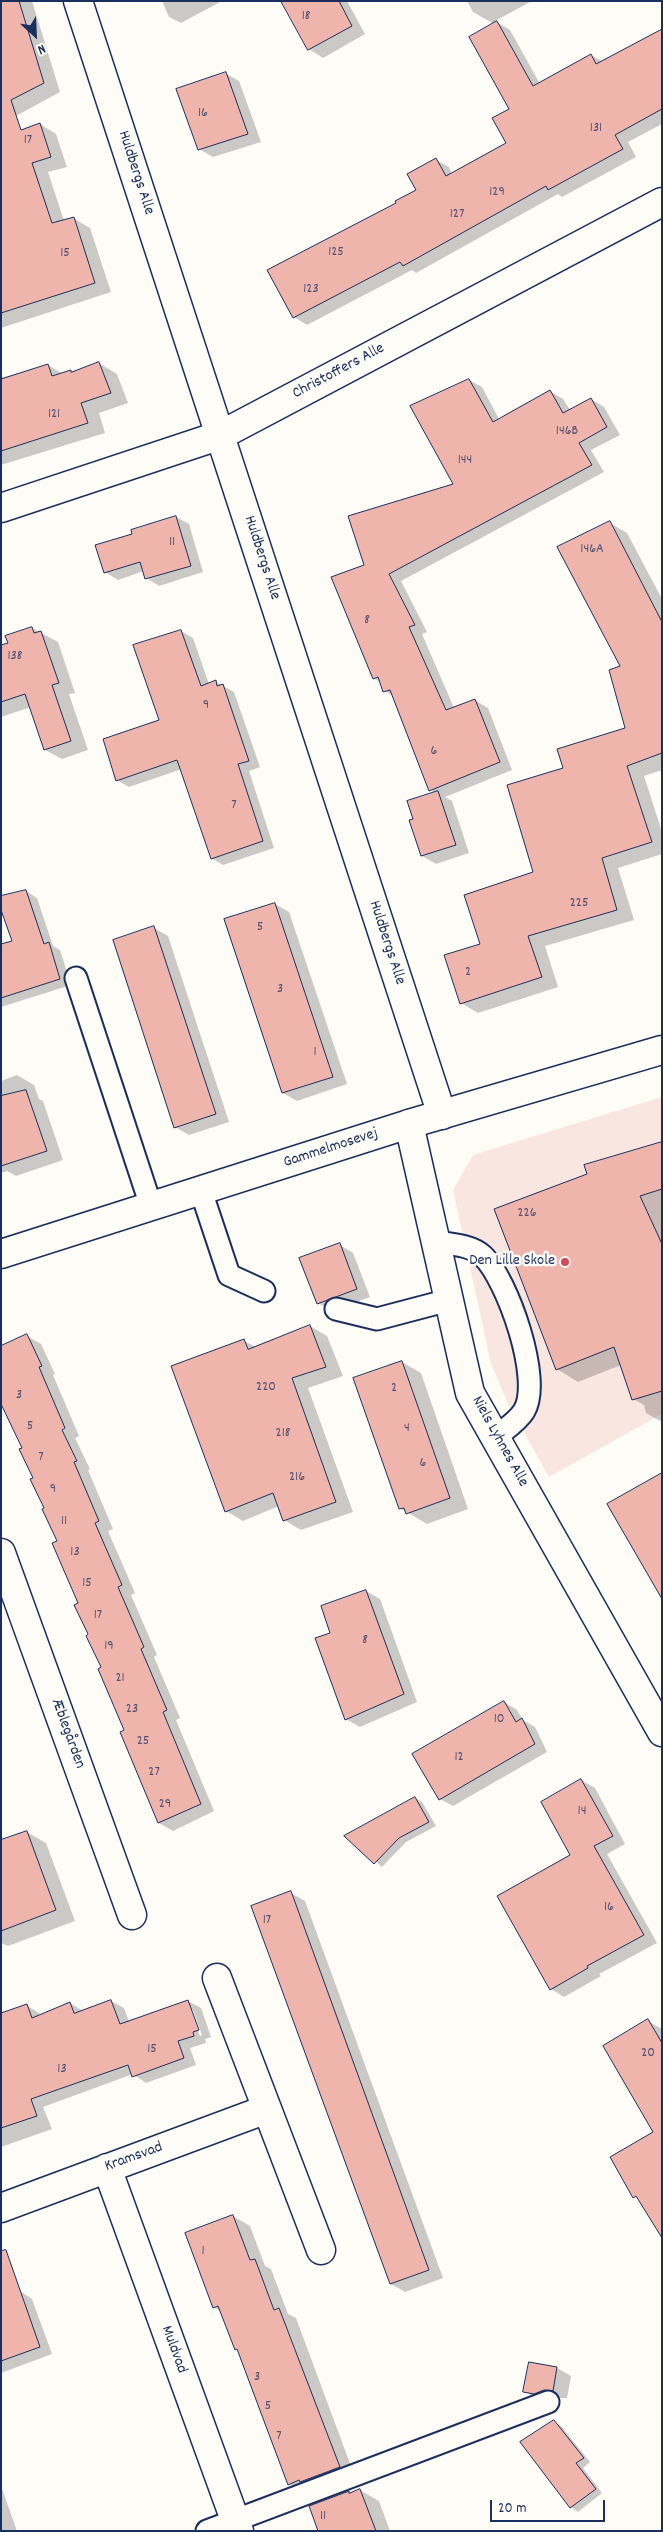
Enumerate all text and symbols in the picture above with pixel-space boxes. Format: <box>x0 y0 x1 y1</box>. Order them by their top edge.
house number: 18 <box>302 9 310 25</box>
north arrow <box>10 10 60 60</box>
text: N <box>34 38 49 59</box>
house number: 16 <box>198 106 208 122</box>
house number: 131 <box>590 121 602 137</box>
street label: Huldbergs Alle <box>112 129 158 217</box>
house number: 17 <box>24 133 32 149</box>
house number: 129 <box>489 185 505 201</box>
house number: 127 <box>450 207 464 223</box>
house number: 125 <box>328 245 344 261</box>
house number: 15 <box>60 246 70 262</box>
house number: 123 <box>303 282 319 298</box>
street label: Christoffers Alle <box>290 340 388 404</box>
house number: 121 <box>48 407 60 423</box>
house number: 146B <box>556 424 578 440</box>
house number: 144 <box>458 453 472 469</box>
street label: Huldbergs Alle <box>238 514 284 602</box>
house number: 11 <box>169 535 175 551</box>
house number: 146A <box>580 542 604 558</box>
house number: 8 <box>364 613 370 629</box>
house number: 138 <box>8 649 22 665</box>
house number: 9 <box>203 698 209 714</box>
house number: 6 <box>431 744 437 760</box>
house number: 7 <box>231 798 237 814</box>
house number: 225 <box>570 896 588 912</box>
street label: Huldbergs Alle <box>363 899 409 987</box>
house number: 5 <box>257 920 263 936</box>
house number: 2 <box>465 965 471 981</box>
house number: 3 <box>277 982 283 998</box>
house number: 1 <box>313 1045 317 1061</box>
street label: Gammelmosevej <box>281 1125 381 1173</box>
house number: 226 <box>517 1206 537 1222</box>
place label: Den Lille Skole <box>469 1252 555 1272</box>
marker: Den Lille Skole <box>559 1256 571 1268</box>
house number: 220 <box>256 1380 276 1396</box>
house number: 2 <box>391 1381 397 1397</box>
house number: 3 <box>16 1388 22 1404</box>
street label: Niels Lyhnes Alle <box>466 1393 532 1491</box>
house number: 5 <box>27 1419 33 1435</box>
house number: 4 <box>404 1421 410 1437</box>
house number: 218 <box>276 1426 290 1442</box>
house number: 7 <box>38 1450 44 1466</box>
house number: 6 <box>420 1456 426 1472</box>
house number: 216 <box>289 1470 305 1486</box>
house number: 9 <box>50 1482 56 1498</box>
house number: 11 <box>61 1514 67 1530</box>
house number: 13 <box>70 1545 80 1561</box>
house number: 15 <box>82 1576 92 1592</box>
house number: 17 <box>94 1608 102 1624</box>
house number: 8 <box>362 1633 368 1649</box>
house number: 19 <box>104 1639 114 1655</box>
house number: 21 <box>115 1671 125 1687</box>
street label: Æblegården <box>46 1696 88 1772</box>
house number: 23 <box>126 1702 138 1718</box>
house number: 10 <box>494 1712 504 1728</box>
house number: 25 <box>137 1734 149 1750</box>
house number: 12 <box>454 1750 464 1766</box>
house number: 27 <box>148 1765 160 1781</box>
house number: 29 <box>159 1797 171 1813</box>
house number: 14 <box>578 1804 586 1820</box>
house number: 16 <box>604 1900 614 1916</box>
house number: 17 <box>263 1913 271 1929</box>
house number: 15 <box>147 2042 157 2058</box>
house number: 20 <box>641 2046 655 2062</box>
house number: 13 <box>57 2062 67 2078</box>
street label: Kramsvad <box>102 2139 166 2177</box>
house number: 1 <box>201 2244 205 2260</box>
street label: Muldvad <box>156 2324 190 2376</box>
house number: 3 <box>254 2370 260 2386</box>
house number: 5 <box>265 2399 271 2415</box>
house number: 7 <box>276 2429 282 2445</box>
scale bar <box>493 2490 608 2522</box>
text: 20 m <box>498 2498 526 2520</box>
house number: 11 <box>320 2509 326 2525</box>

